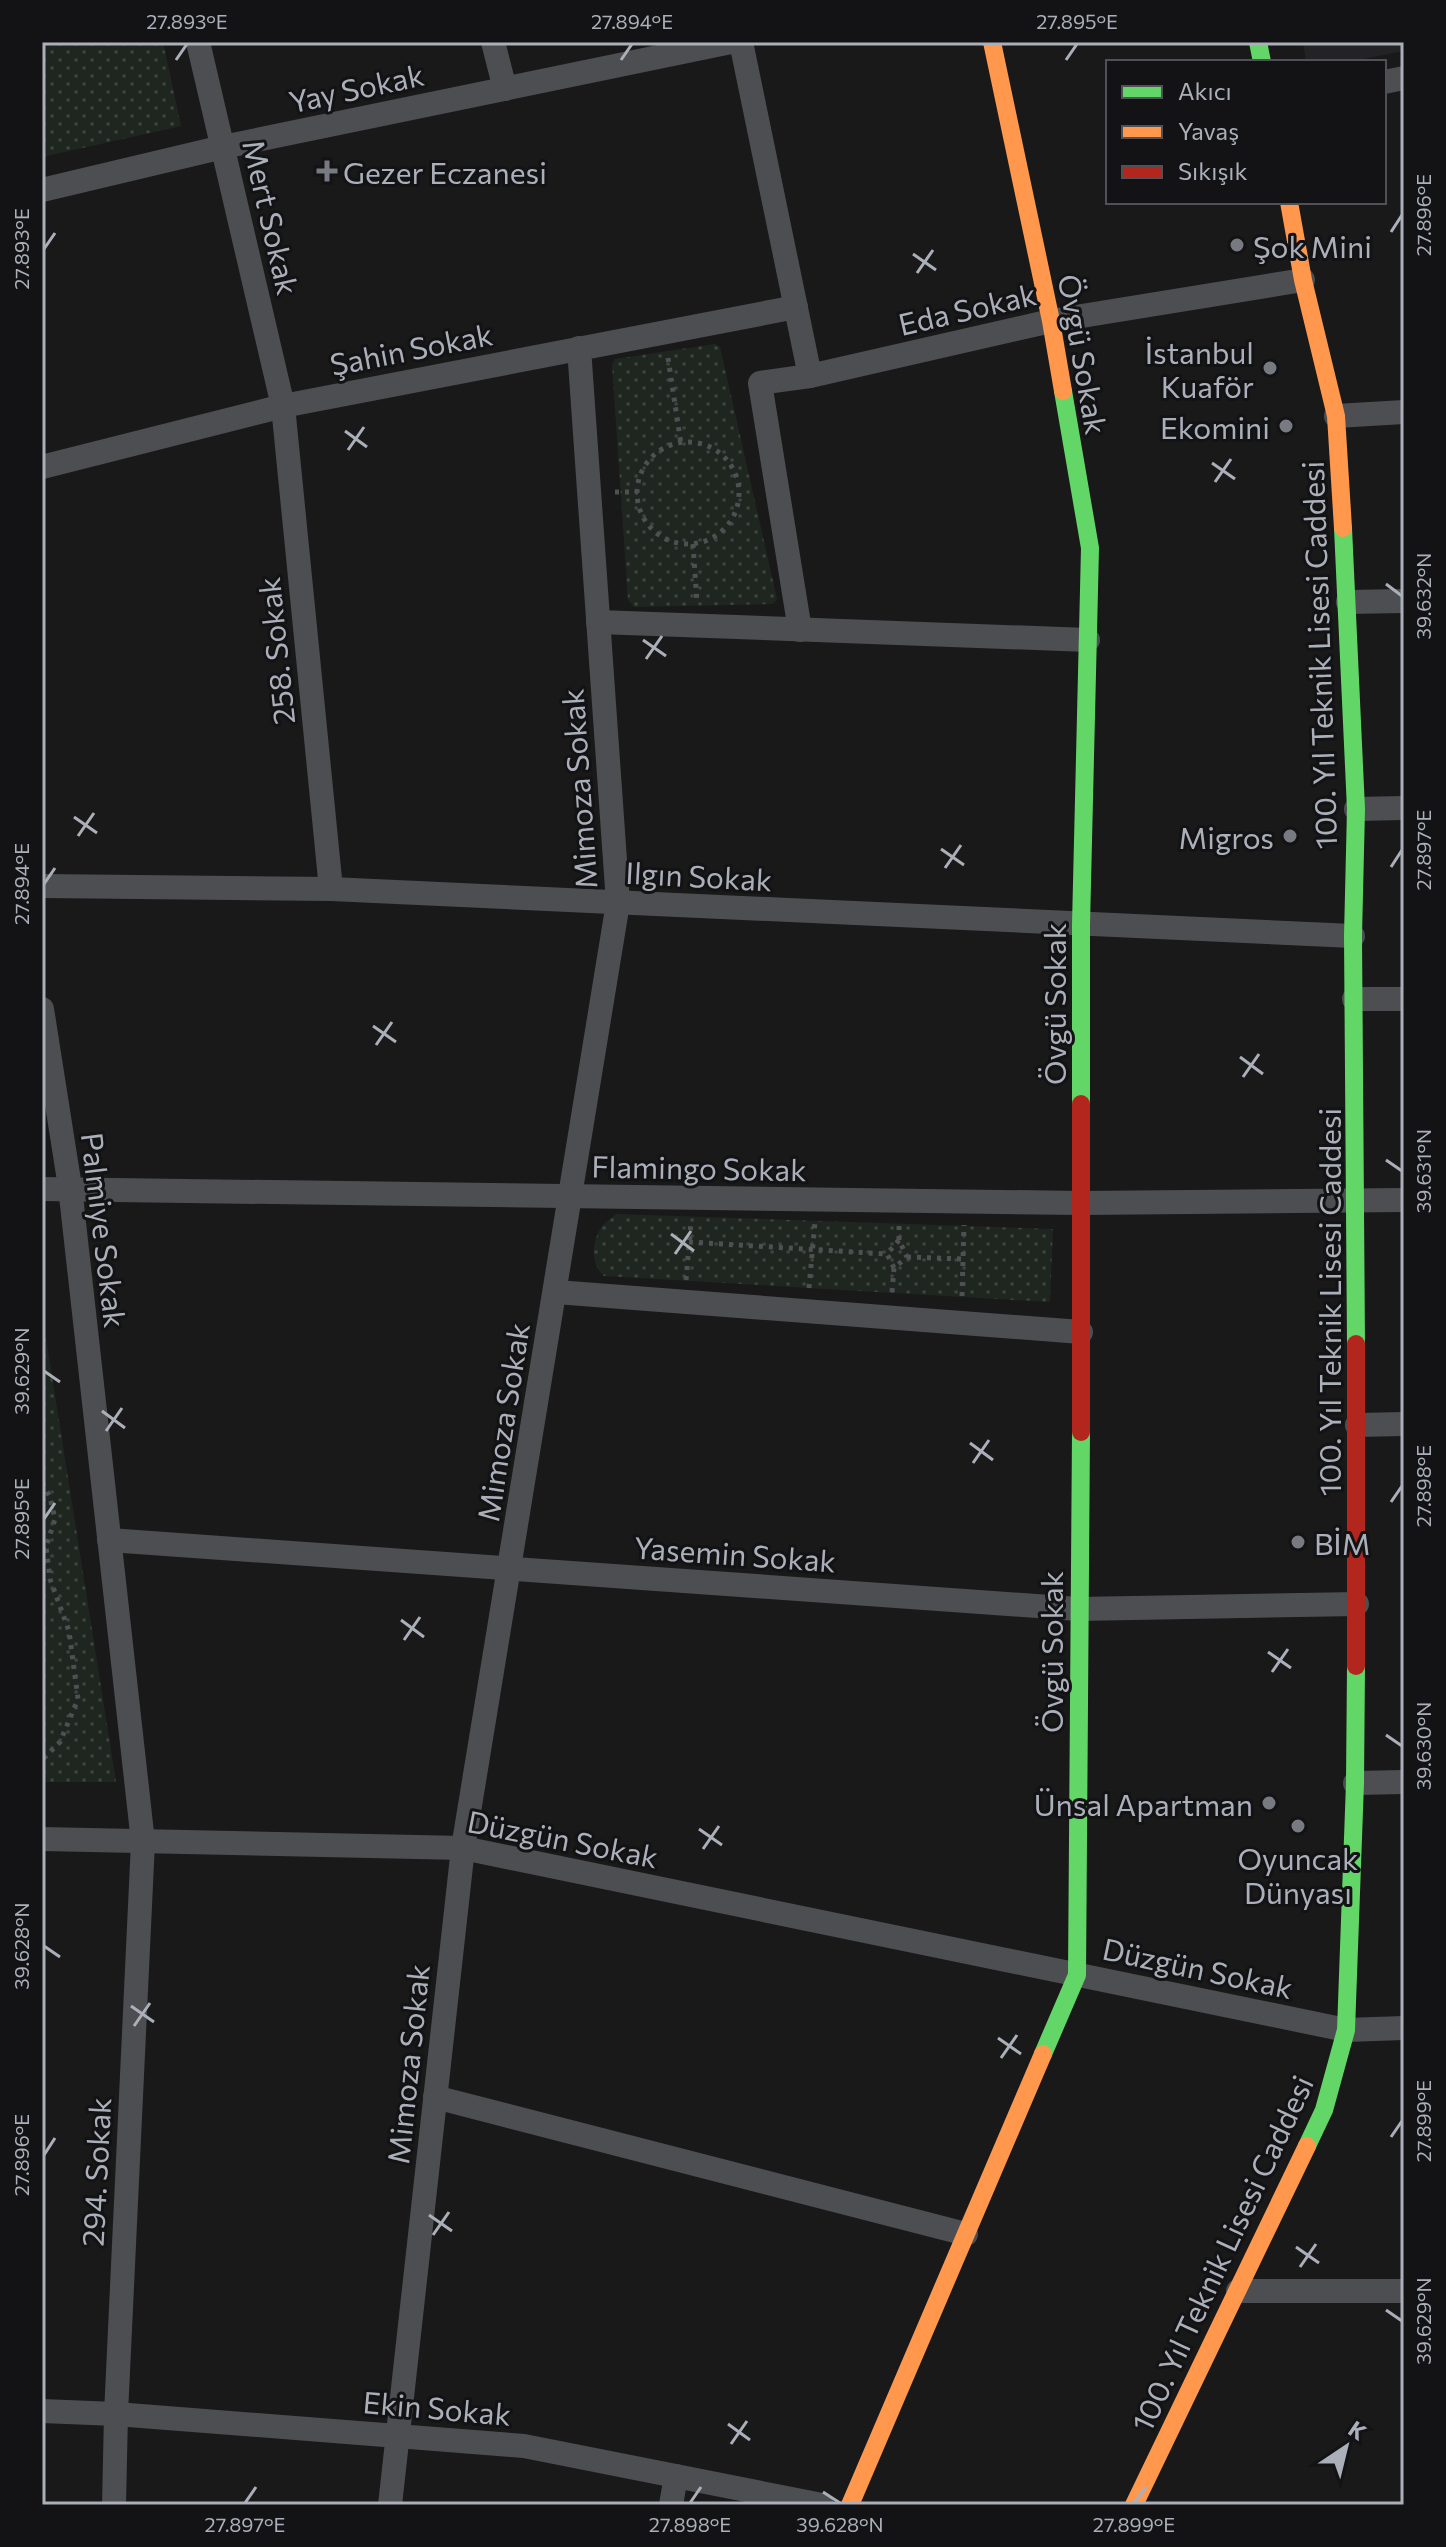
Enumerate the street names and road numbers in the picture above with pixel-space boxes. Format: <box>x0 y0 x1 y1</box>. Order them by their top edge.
street label: Yay Sokak <box>285 55 427 119</box>
street label: Mert Sokak <box>236 136 308 298</box>
street label: Övgü Sokak <box>1052 271 1116 437</box>
street label: Eda Sokak <box>894 274 1040 342</box>
street label: Şahin Sokak <box>327 314 495 382</box>
street label: 100. Yıl Teknik Lisesi Caddesi <box>1293 460 1343 850</box>
street label: 258. Sokak <box>249 575 301 727</box>
street label: Mimoza Sokak <box>553 688 603 890</box>
street label: Ilgın Sokak <box>625 853 773 897</box>
street label: Övgü Sokak <box>1035 923 1072 1085</box>
street label: 100. Yıl Teknik Lisesi Caddesi <box>1310 1108 1347 1496</box>
street label: Palmiye Sokak <box>75 1130 135 1330</box>
street label: Flamingo Sokak <box>591 1147 807 1187</box>
street label: Mimoza Sokak <box>468 1320 536 1524</box>
street label: Yasemin Sokak <box>633 1527 837 1579</box>
street label: Övgü Sokak <box>1032 1571 1069 1733</box>
street label: Düzgün Sokak <box>465 1801 661 1875</box>
street label: Düzgün Sokak <box>1100 1929 1296 2005</box>
street label: Mimoza Sokak <box>378 1962 436 2166</box>
street label: 100. Yıl Teknik Lisesi Caddesi <box>1122 2069 1320 2437</box>
street label: 294. Sokak <box>73 2097 117 2247</box>
street label: Ekin Sokak <box>361 2382 513 2432</box>

